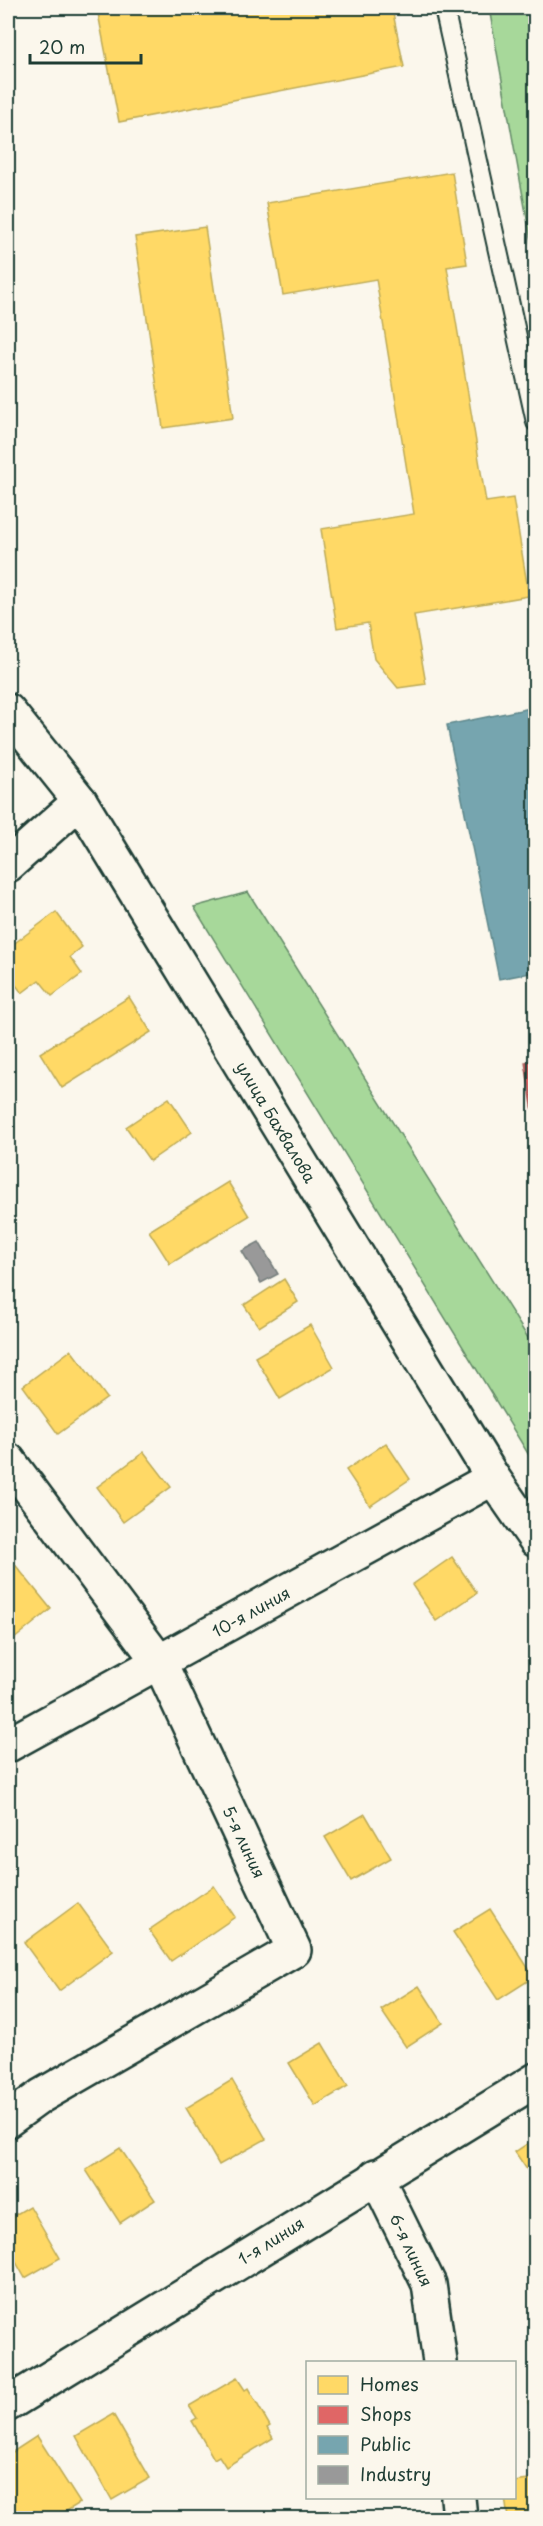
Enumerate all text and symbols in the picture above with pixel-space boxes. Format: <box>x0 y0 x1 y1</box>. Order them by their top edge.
scale bar <box>30 27 141 65</box>
text: 20 m <box>39 33 85 60</box>
street label: улица Бахвалова <box>231 1056 323 1187</box>
street label: 10-я линия <box>207 1580 294 1642</box>
street label: 5-я линия <box>218 1801 272 1882</box>
street label: 6-я линия <box>385 2209 439 2290</box>
street label: 1-я линия <box>233 2210 308 2270</box>
legend <box>306 2361 516 2499</box>
text: Homes <box>360 2370 418 2397</box>
text: Shops <box>360 2400 411 2427</box>
text: Public <box>360 2430 411 2457</box>
text: Industry <box>360 2460 431 2487</box>

